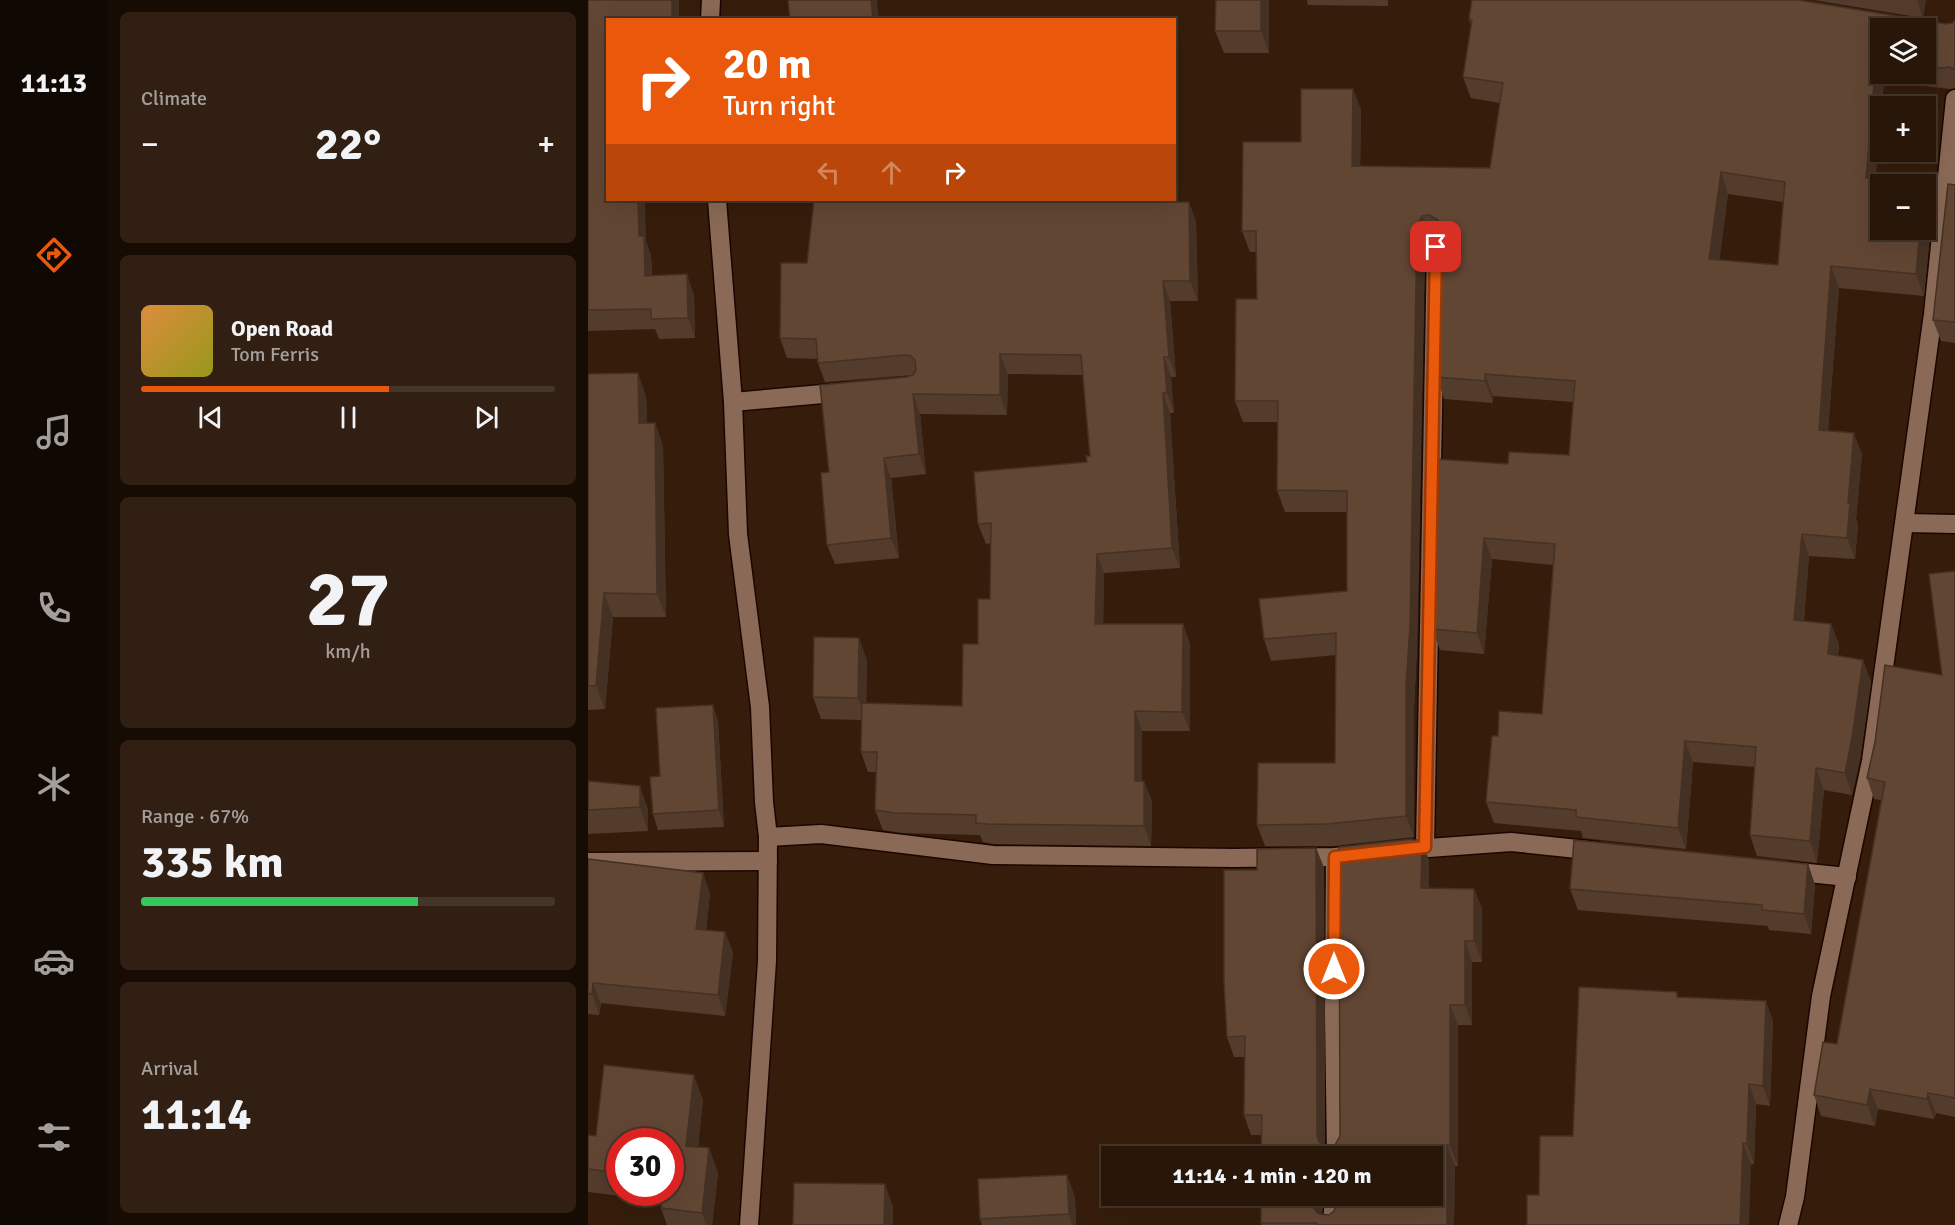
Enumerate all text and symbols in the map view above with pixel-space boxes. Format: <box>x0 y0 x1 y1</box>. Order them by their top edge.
map controls <box>1870 18 1936 240</box>
button: layers <box>1870 18 1936 84</box>
text: 20 m <box>723 39 812 90</box>
icon: right <box>624 42 702 120</box>
text: 11:13 <box>21 67 87 100</box>
text: Climate <box>141 86 207 111</box>
text: Turn right <box>723 90 836 123</box>
button: + <box>1870 96 1936 162</box>
text: 22° <box>315 117 381 172</box>
text: − <box>141 124 159 165</box>
text: + <box>537 124 555 165</box>
icon: left <box>812 156 845 189</box>
icon: ahead <box>875 156 908 189</box>
icon: right <box>938 156 971 189</box>
button: − <box>1870 174 1936 240</box>
pin <box>1410 221 1461 272</box>
icon: arrive <box>1419 230 1452 263</box>
icon: directions <box>33 234 75 276</box>
text: Open Road <box>231 315 333 342</box>
text: Tom Ferris <box>231 342 319 367</box>
icon: previous <box>194 401 227 434</box>
icon: pause <box>332 401 365 434</box>
icon: next <box>470 401 503 434</box>
icon: music <box>33 411 75 453</box>
text: 27 <box>306 552 390 648</box>
icon: phone <box>33 587 75 629</box>
text: km/h <box>325 639 371 664</box>
icon: climate <box>33 763 75 805</box>
text: Range · 67% <box>141 804 249 829</box>
text: 335 km <box>141 835 284 890</box>
position arrow <box>1302 937 1366 1001</box>
icon: car <box>33 940 75 982</box>
text: Arrival <box>141 1056 199 1081</box>
text: 11:14 <box>141 1087 251 1142</box>
icon: filters <box>33 1116 75 1158</box>
speed limit sign: 30 <box>606 1128 684 1206</box>
text: 11:14 · 1 min · 120 m <box>1172 1162 1372 1189</box>

